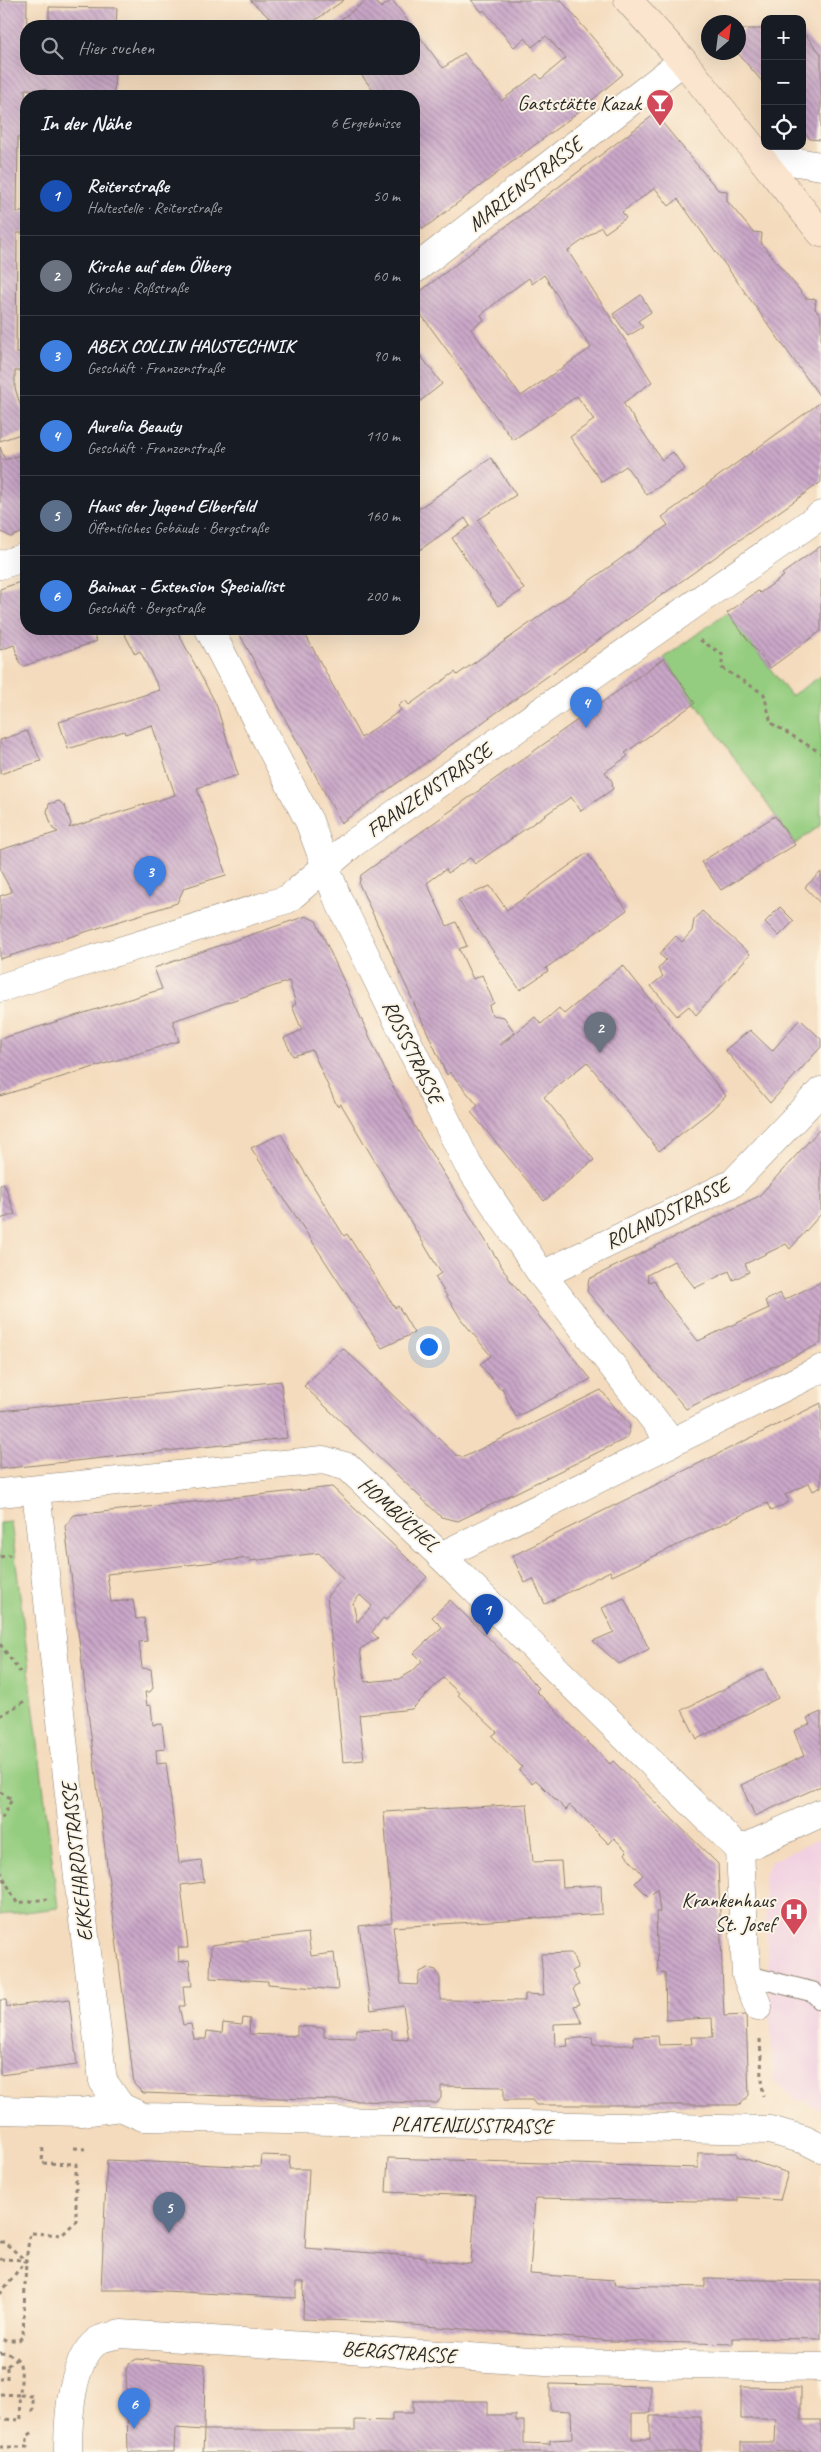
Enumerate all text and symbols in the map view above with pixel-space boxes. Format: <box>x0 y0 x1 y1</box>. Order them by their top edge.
north arrow <box>701 15 746 60</box>
map controls <box>761 15 806 150</box>
button: + <box>761 15 806 60</box>
search box <box>20 20 420 75</box>
icon: search <box>38 34 66 62</box>
text: Hier suchen <box>78 36 154 60</box>
button: − <box>761 60 806 105</box>
bar icon: Gaststätte Kazak <box>645 88 675 127</box>
place label: Gaststätte Kazak <box>517 90 643 116</box>
button: locate <box>761 105 806 150</box>
text: In der Nähe <box>40 110 130 136</box>
text: 6 Ergebnisse <box>331 113 400 133</box>
street label: MARIENSTRASSE <box>463 130 589 237</box>
text: Reiterstraße <box>87 174 169 198</box>
text: 1 <box>52 186 60 206</box>
text: 50 m <box>373 186 400 206</box>
text: Haltestelle · Reiterstraße <box>87 198 221 218</box>
text: Kirche auf dem Ölberg <box>87 254 230 278</box>
text: 2 <box>52 266 60 286</box>
text: 60 m <box>373 266 400 286</box>
text: Kirche · Roßstraße <box>87 278 188 298</box>
text: ABEX COLLIN HAUSTECHNIK <box>87 334 294 358</box>
text: 3 <box>52 346 60 366</box>
text: 90 m <box>373 346 400 366</box>
text: Geschäft · Franzenstraße <box>87 358 224 378</box>
text: Aurelia Beauty <box>87 414 181 438</box>
text: 4 <box>52 426 60 446</box>
text: 110 m <box>366 426 400 446</box>
text: Geschäft · Franzenstraße <box>87 438 224 458</box>
text: Haus der Jugend Elberfeld <box>87 494 255 518</box>
text: 5 <box>53 506 59 526</box>
text: 160 m <box>366 506 400 526</box>
text: Öffentliches Gebäude · Bergstraße <box>87 518 268 538</box>
text: Baimax - Extension Speciallist <box>87 574 284 598</box>
text: 6 <box>52 586 60 606</box>
text: 200 m <box>366 586 400 606</box>
text: Geschäft · Bergstraße <box>87 598 205 618</box>
pin: 4 <box>570 687 602 728</box>
street label: FRANZENSTRASSE <box>361 736 499 843</box>
pin: 3 <box>134 856 166 897</box>
street label: ROSSSTRASSE <box>377 996 450 1110</box>
pin: 2 <box>584 1012 616 1053</box>
street label: ROLANDSTRASSE <box>601 1170 736 1254</box>
your location <box>416 1334 442 1360</box>
street label: HOMBÜCHEL <box>353 1471 446 1558</box>
pin: 1 <box>471 1594 503 1635</box>
street label: EKKEHARDSTRASSE <box>55 1779 98 1943</box>
place label: Krankenhaus St. Josef <box>681 1887 779 1937</box>
hospital icon: Krankenhaus St. Josef <box>779 1897 809 1936</box>
street label: PLATENIUSSTRASSE <box>391 2111 556 2139</box>
pin: 5 <box>153 2192 185 2233</box>
street label: BERGSTRASSE <box>341 2335 459 2369</box>
pin: 6 <box>118 2388 150 2429</box>

